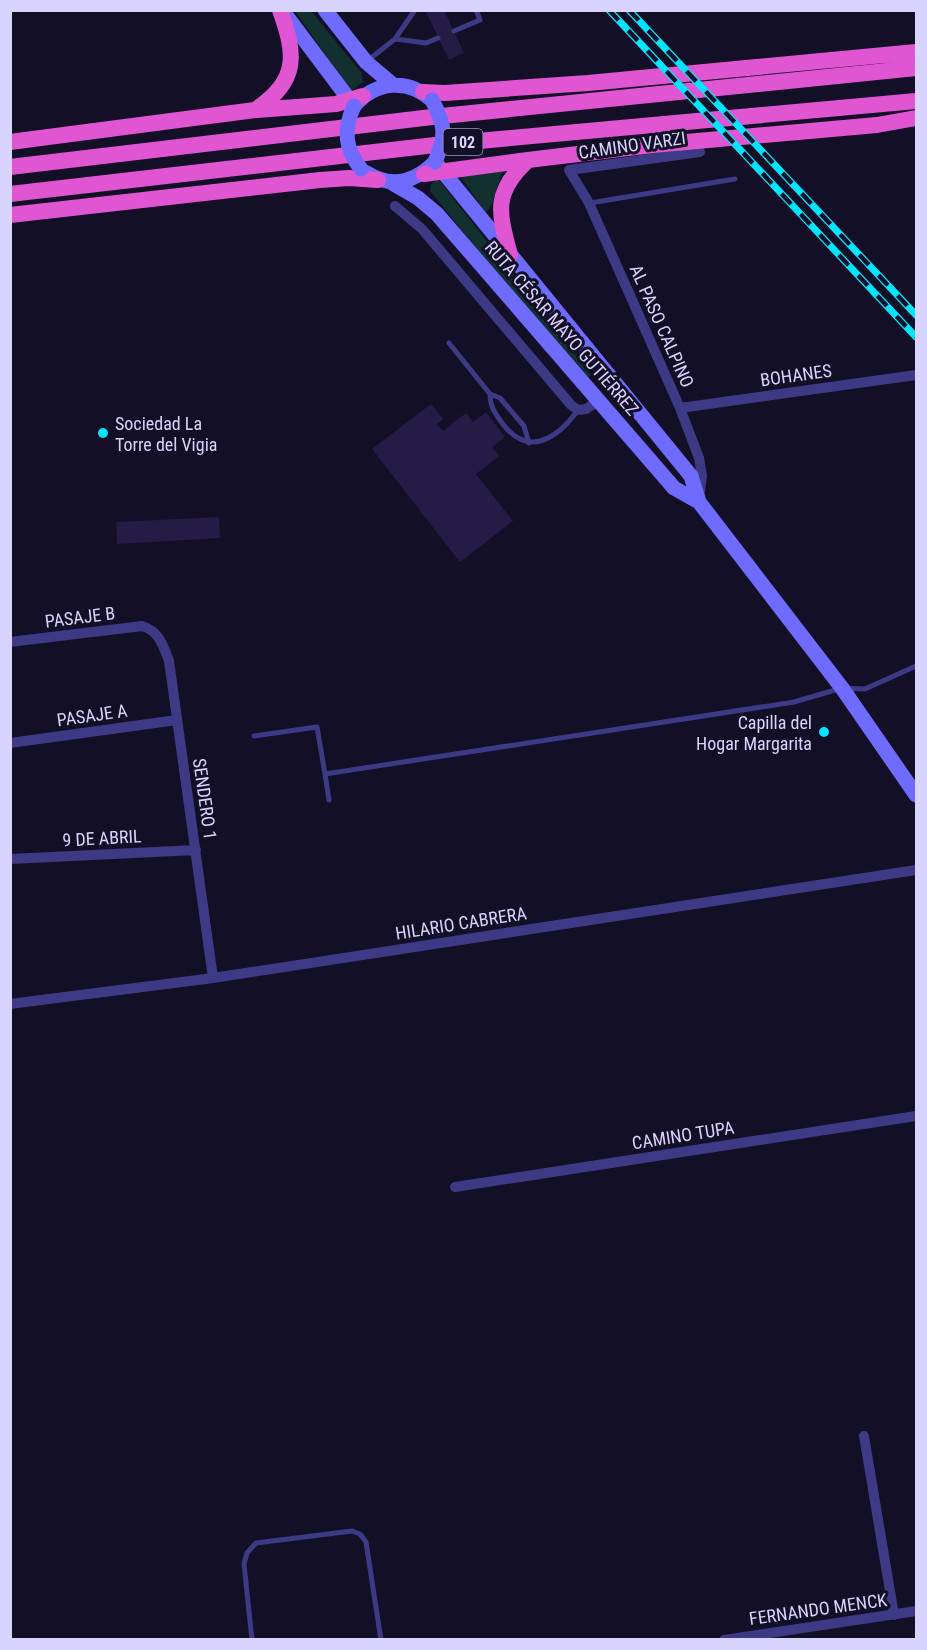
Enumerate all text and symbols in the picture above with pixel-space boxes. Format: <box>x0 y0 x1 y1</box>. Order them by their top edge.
street label: CAMINO VARZI <box>577 127 687 163</box>
road number: 102 <box>444 129 482 155</box>
street label: RUTA CÉSAR MAYO GUTIÉRREZ <box>481 237 643 419</box>
street label: AL PASO CALPINO <box>626 261 698 391</box>
street label: BOHANES <box>759 360 833 390</box>
place label: Sociedad La Torre del Vigia <box>115 413 217 455</box>
marker: Sociedad La Torre del Vigia <box>96 426 110 440</box>
street label: PASAJE B <box>44 602 116 632</box>
street label: PASAJE A <box>55 700 129 730</box>
place label: Capilla del Hogar Margarita <box>696 712 812 754</box>
marker: Capilla del Hogar Margarita <box>817 725 831 739</box>
street label: SENDERO 1 <box>189 757 221 841</box>
street label: 9 DE ABRIL <box>62 825 143 851</box>
street label: HILARIO CABRERA <box>394 902 529 944</box>
street label: CAMINO TUPA <box>630 1116 736 1153</box>
street label: FERNANDO MENCK <box>748 1589 888 1629</box>

